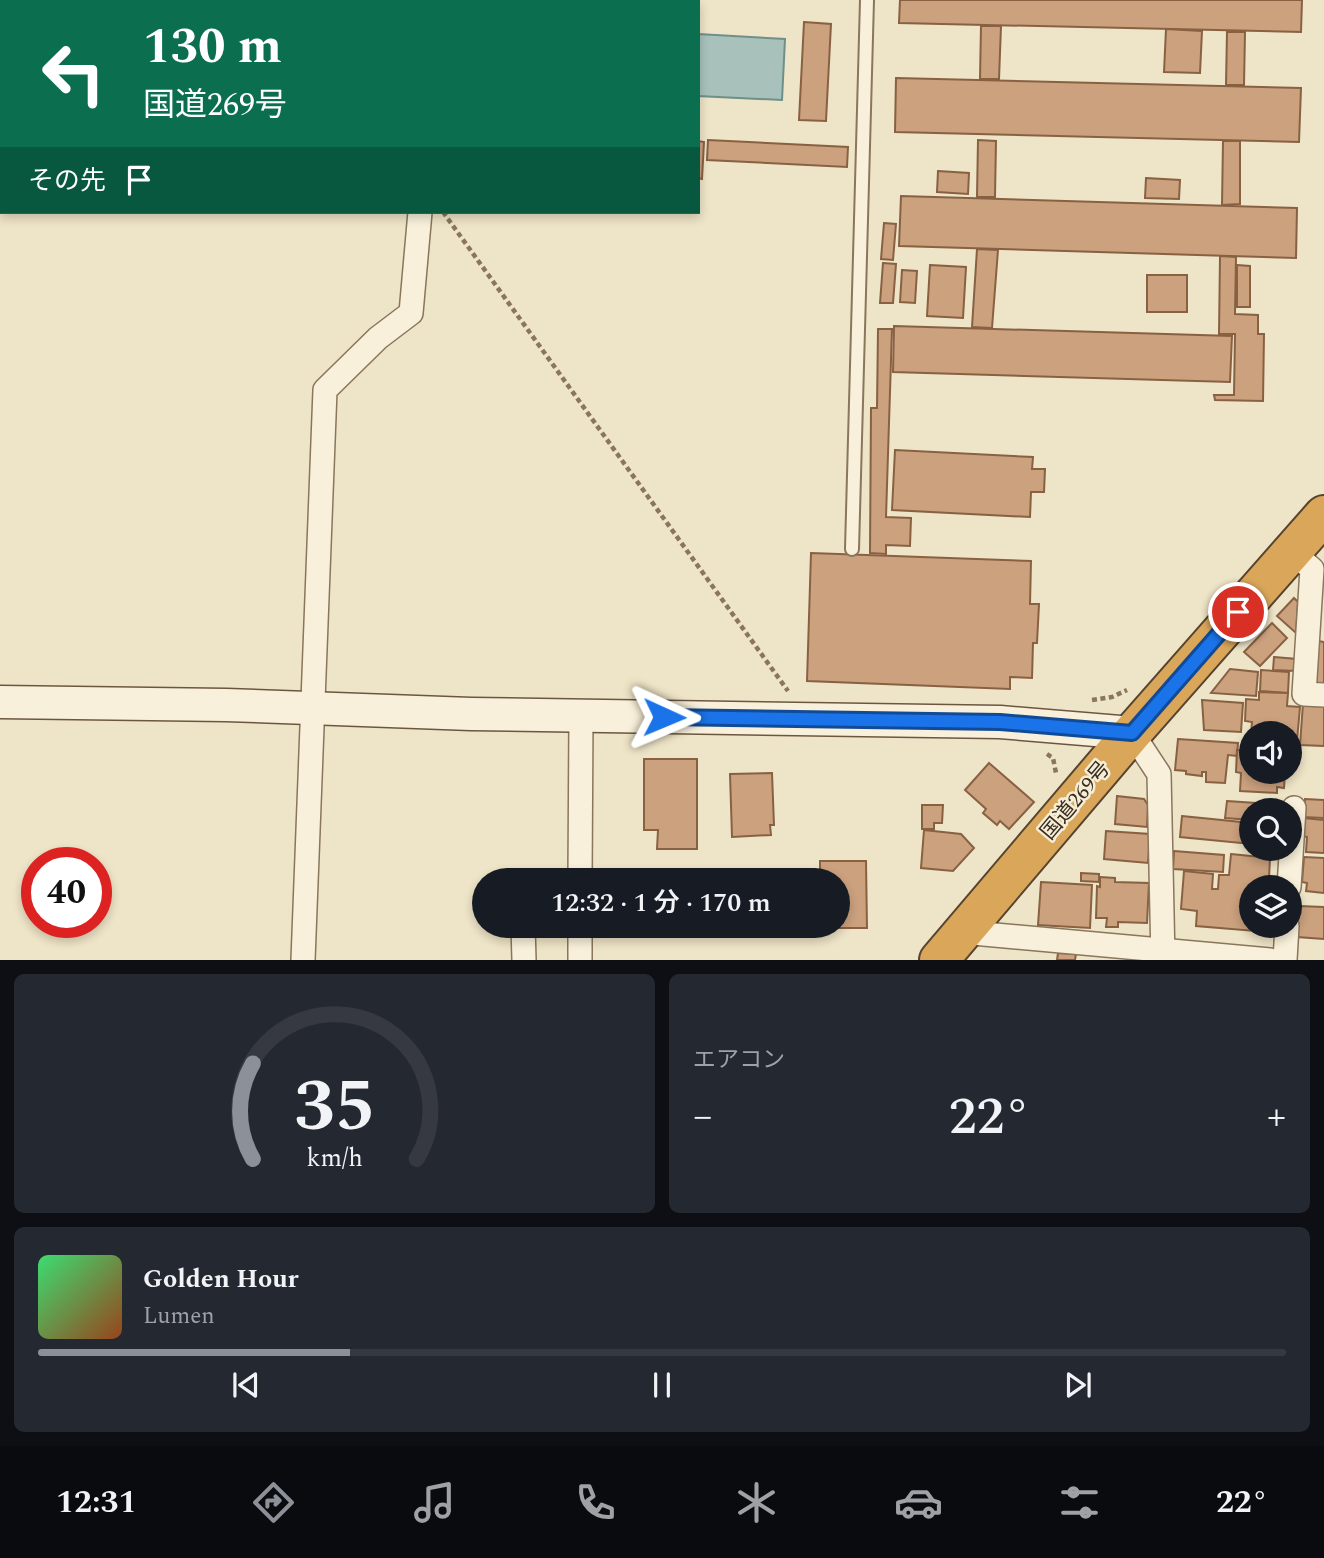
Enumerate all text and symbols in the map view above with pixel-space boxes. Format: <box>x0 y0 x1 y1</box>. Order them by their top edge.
text: 130 m <box>143 10 282 85</box>
icon: left <box>28 28 119 119</box>
text: 国道269号 <box>143 81 287 130</box>
text: その先 <box>28 161 106 201</box>
icon: arrive <box>120 161 158 199</box>
pin <box>1208 582 1268 642</box>
icon: arrive <box>1219 593 1257 631</box>
position arrow <box>627 680 701 754</box>
map controls <box>1239 721 1302 938</box>
button: sound <box>1239 721 1302 784</box>
street label: 国道269号 <box>1033 754 1118 847</box>
button: search <box>1239 798 1302 861</box>
speed limit sign: 40 <box>21 847 112 938</box>
button: layers <box>1239 875 1302 938</box>
text: 12:32 · 1 分 · 170 m <box>551 883 771 923</box>
text: エアコン <box>693 1043 785 1078</box>
text: 35 <box>294 1053 375 1164</box>
text: 22° <box>949 1078 1030 1157</box>
text: − <box>693 1088 712 1146</box>
text: + <box>1267 1088 1286 1146</box>
text: km/h <box>306 1140 363 1178</box>
text: Golden Hour <box>143 1259 299 1299</box>
text: Lumen <box>143 1299 215 1334</box>
icon: previous <box>227 1366 265 1404</box>
icon: pause <box>643 1366 681 1404</box>
icon: next <box>1059 1366 1097 1404</box>
text: 12:31 <box>56 1478 136 1527</box>
icon: directions <box>249 1478 298 1527</box>
icon: music <box>410 1478 459 1527</box>
icon: phone <box>571 1478 620 1527</box>
icon: climate <box>732 1478 781 1527</box>
icon: car <box>894 1478 943 1527</box>
icon: filters <box>1055 1478 1104 1527</box>
text: 22° <box>1216 1478 1268 1527</box>

